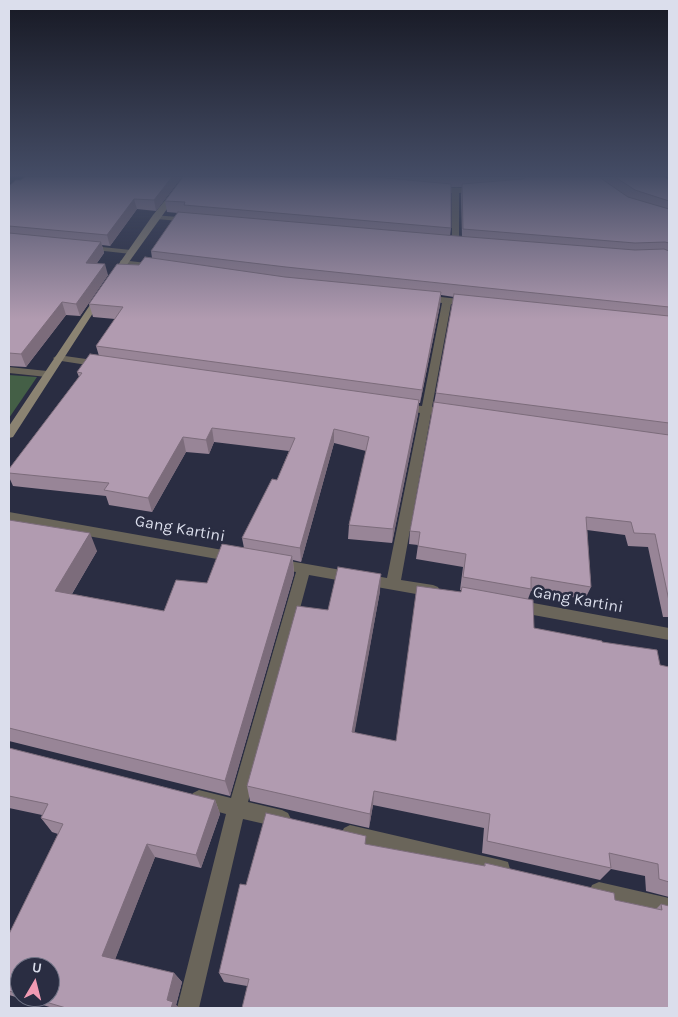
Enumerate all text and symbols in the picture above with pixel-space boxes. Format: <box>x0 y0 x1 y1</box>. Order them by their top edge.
street label: Gang Kartini <box>133 512 227 546</box>
street label: Gang Kartini <box>531 583 625 617</box>
north arrow <box>10 957 60 1007</box>
text: U <box>31 959 43 977</box>

